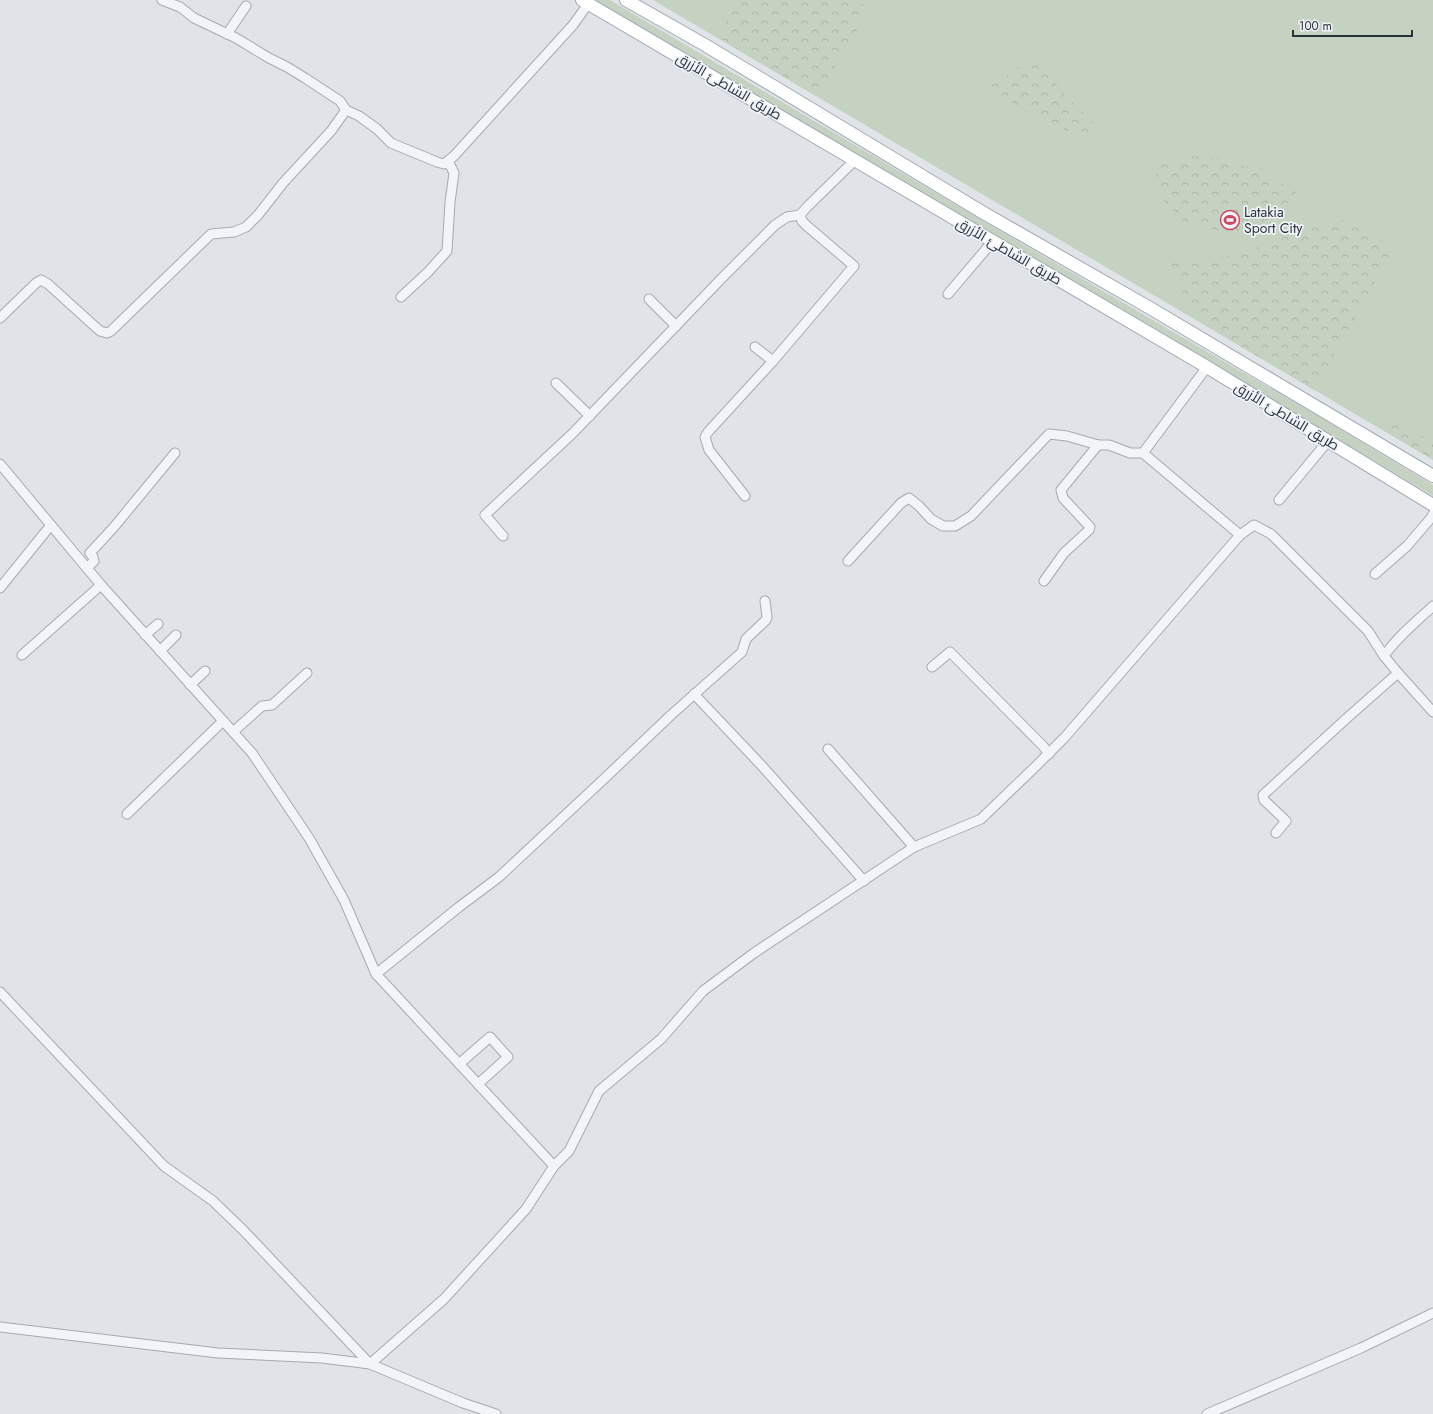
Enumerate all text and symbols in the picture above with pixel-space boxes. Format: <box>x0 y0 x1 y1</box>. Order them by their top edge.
scale bar <box>1293 12 1412 38</box>
text: 100 m <box>1299 17 1332 35</box>
street label: طريق الشاطئ الأزرق <box>672 48 786 124</box>
place label: Latakia Sport City <box>1244 202 1303 238</box>
sports icon: Latakia Sport City <box>1219 209 1241 231</box>
street label: طريق الشاطئ الأزرق <box>952 213 1066 289</box>
street label: طريق الشاطئ الأزرق <box>1231 377 1343 455</box>

